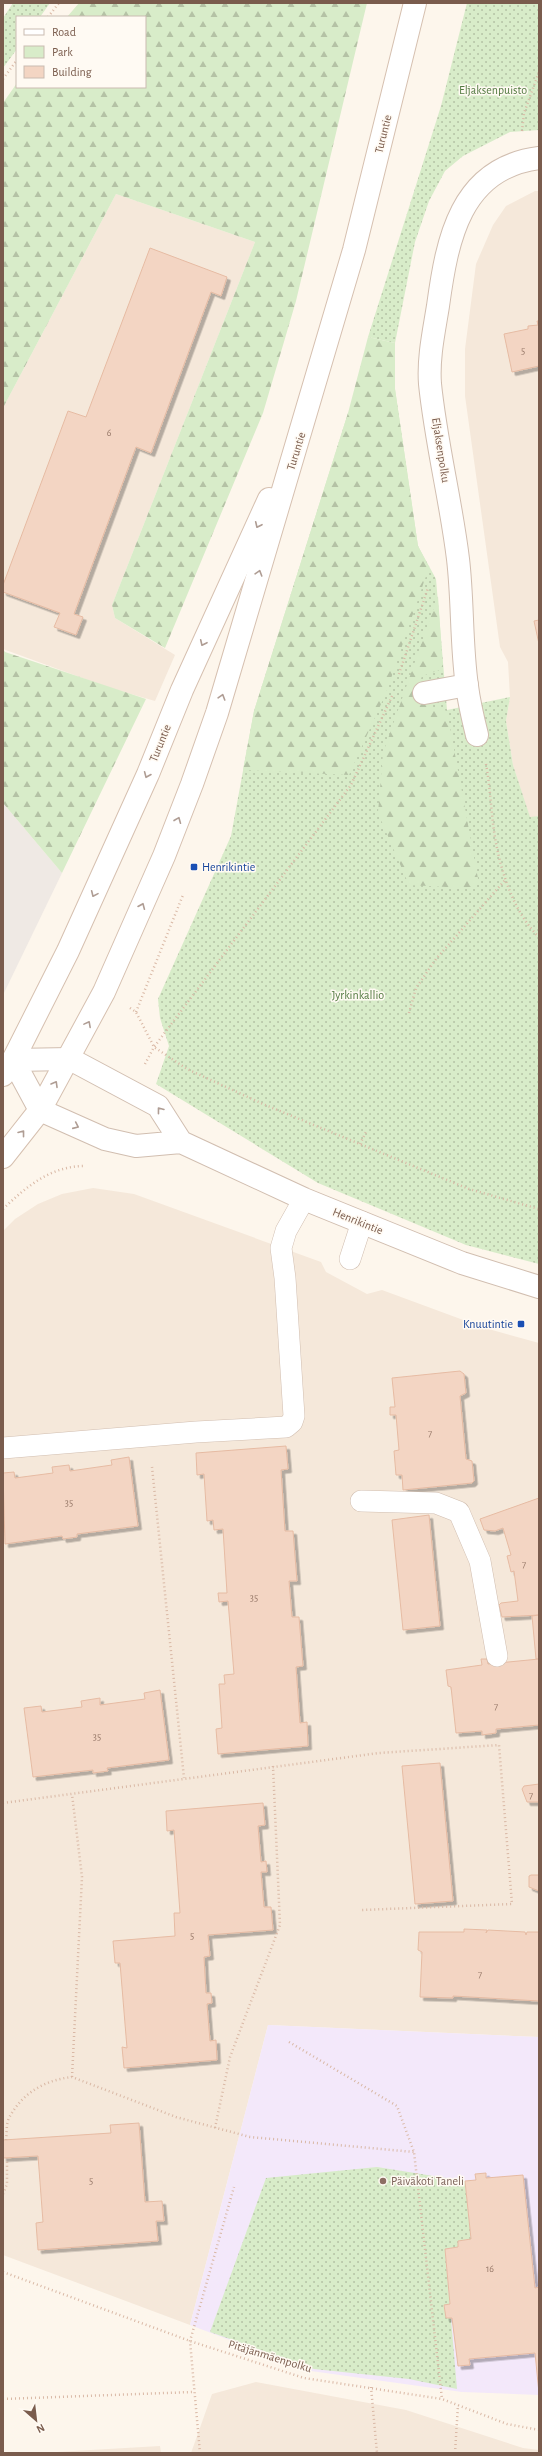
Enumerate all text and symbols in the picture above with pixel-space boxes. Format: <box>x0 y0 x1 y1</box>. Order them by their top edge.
legend <box>16 16 146 88</box>
text: Road <box>52 26 76 38</box>
text: Park <box>52 46 73 58</box>
text: Building <box>52 66 92 78</box>
park label: Eljaksenpuisto <box>459 84 527 97</box>
street label: Turuntie <box>372 113 394 155</box>
house number: 5 <box>521 346 525 356</box>
street label: Eljaksenpolku <box>429 417 452 484</box>
house number: 6 <box>107 428 112 438</box>
street label: Turuntie <box>285 430 307 472</box>
one-way arrow <box>255 520 263 528</box>
one-way arrow <box>254 569 263 576</box>
one-way arrow <box>200 638 208 646</box>
one-way arrow <box>217 694 226 701</box>
street label: Turuntie <box>147 723 173 763</box>
one-way arrow <box>144 771 152 779</box>
one-way arrow <box>173 816 181 824</box>
place label: Henrikintie <box>202 861 255 873</box>
marker: Henrikintie <box>189 862 199 872</box>
one-way arrow <box>91 889 99 897</box>
one-way arrow <box>137 903 145 910</box>
park label: Jyrkinkallio <box>332 989 384 1002</box>
one-way arrow <box>83 1021 90 1028</box>
one-way arrow <box>50 1081 57 1089</box>
one-way arrow <box>158 1107 165 1114</box>
one-way arrow <box>71 1121 79 1129</box>
one-way arrow <box>17 1131 24 1138</box>
street label: Henrikintie <box>331 1205 385 1237</box>
place label: Knuutintie <box>463 1318 513 1330</box>
marker: Knuutintie <box>516 1319 526 1329</box>
house number: 7 <box>428 1429 432 1439</box>
house number: 35 <box>65 1498 73 1508</box>
house number: 7 <box>522 1560 526 1570</box>
house number: 35 <box>250 1593 258 1603</box>
house number: 7 <box>494 1702 498 1712</box>
house number: 35 <box>93 1732 101 1742</box>
house number: 7 <box>529 1791 533 1801</box>
house number: 5 <box>190 1931 194 1941</box>
house number: 7 <box>478 1970 482 1980</box>
place label: Päiväkoti Taneli <box>391 2175 464 2187</box>
house number: 5 <box>89 2176 93 2186</box>
marker: Päiväkoti Taneli <box>378 2176 388 2186</box>
house number: 16 <box>486 2264 494 2274</box>
street label: Pitäjänmäenpolku <box>227 2338 313 2375</box>
north arrow <box>16 2400 56 2440</box>
text: N <box>34 2422 46 2435</box>

